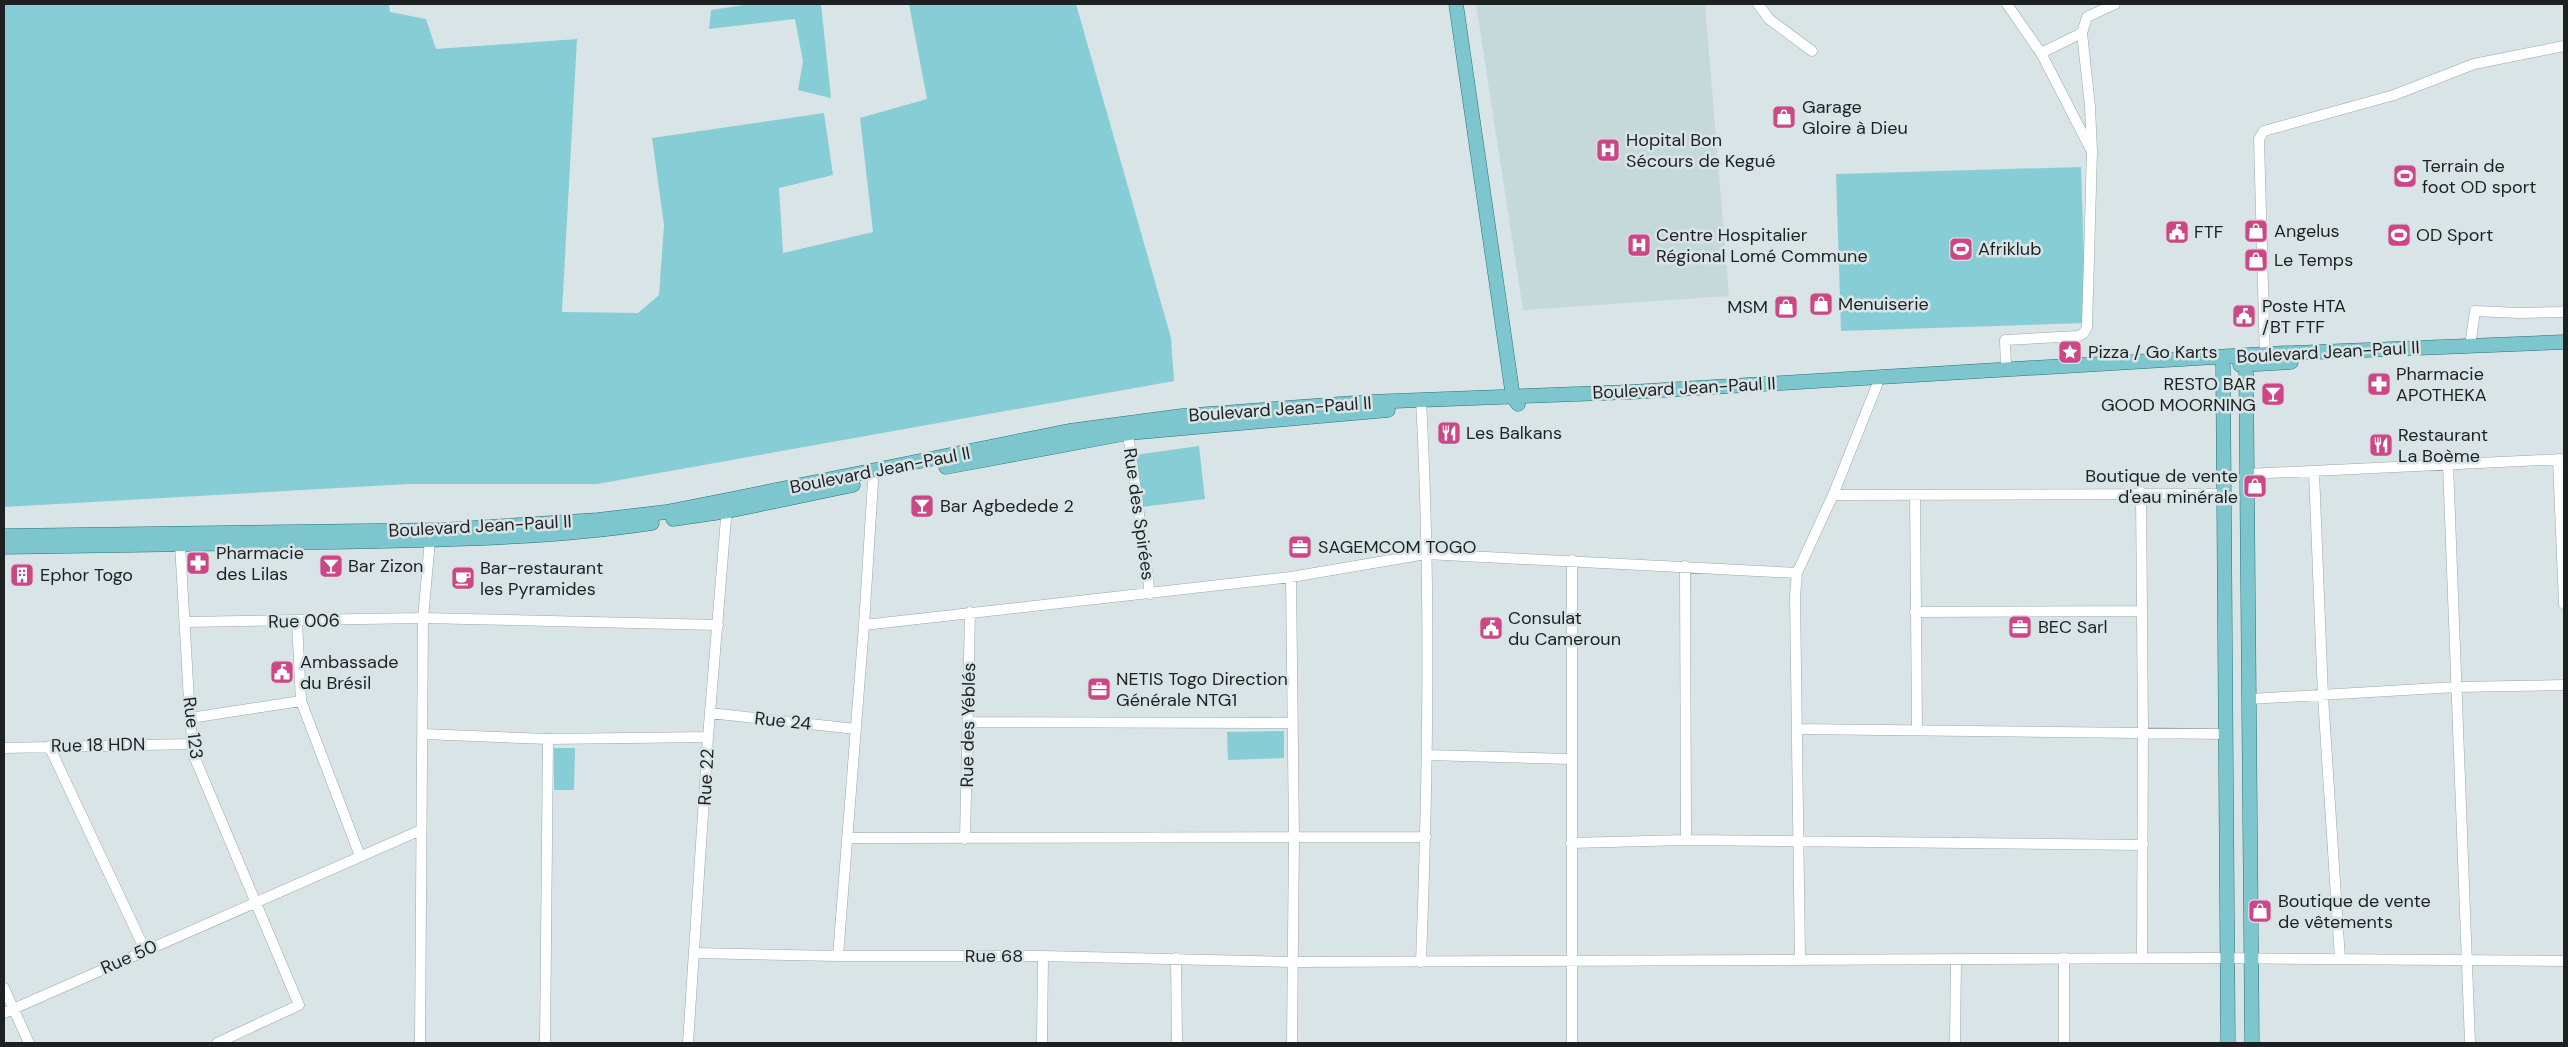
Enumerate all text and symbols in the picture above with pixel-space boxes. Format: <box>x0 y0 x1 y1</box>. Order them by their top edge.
place label: Garage Gloire à Dieu <box>1802 95 1908 140</box>
shop icon: Garage Gloire à Dieu <box>1771 104 1797 130</box>
place label: Hopital Bon Sécours de Kegué <box>1626 128 1775 173</box>
hospital icon: Hopital Bon Sécours de Kegué <box>1595 137 1621 163</box>
place label: Terrain de foot OD sport <box>2422 154 2536 199</box>
sports icon: Terrain de foot OD sport <box>2392 163 2418 189</box>
shop icon: Angelus <box>2243 218 2269 244</box>
public building icon: FTF <box>2164 219 2190 245</box>
place label: Angelus <box>2274 219 2340 243</box>
place label: FTF <box>2194 220 2224 244</box>
sports icon: OD Sport <box>2386 222 2412 248</box>
place label: Centre Hospitalier Régional Lomé Commune <box>1656 223 1868 268</box>
place label: OD Sport <box>2416 223 2493 247</box>
hospital icon: Centre Hospitalier Régional Lomé Commune <box>1626 232 1652 258</box>
sports icon: Afriklub <box>1948 236 1974 262</box>
place label: Afriklub <box>1978 237 2041 261</box>
shop icon: Le Temps <box>2243 247 2269 273</box>
place label: Le Temps <box>2274 248 2353 272</box>
shop icon: Menuiserie <box>1808 291 1834 317</box>
place label: Menuiserie <box>1838 292 1929 316</box>
shop icon: MSM <box>1773 294 1799 320</box>
place label: Poste HTA /BT FTF <box>2262 294 2346 339</box>
place label: MSM <box>1727 295 1768 319</box>
public building icon: Poste HTA /BT FTF <box>2231 303 2257 329</box>
street label: Boulevard Jean-Paul II <box>2236 335 2420 369</box>
place icon: Pizza / Go Karts <box>2057 339 2083 365</box>
place label: Pizza / Go Karts <box>2088 340 2217 364</box>
place label: Pharmacie APOTHEKA <box>2396 362 2487 407</box>
street label: Boulevard Jean-Paul II <box>1592 371 1776 405</box>
pharmacy icon: Pharmacie APOTHEKA <box>2366 371 2392 397</box>
place label: RESTO BAR GOOD MOORNING <box>2101 372 2256 417</box>
bar icon: RESTO BAR GOOD MOORNING <box>2260 381 2286 407</box>
street label: Boulevard Jean-Paul II <box>1188 391 1372 427</box>
restaurant icon: Les Balkans <box>1436 420 1462 446</box>
place label: Les Balkans <box>1466 421 1562 445</box>
place label: Restaurant La Boème <box>2398 423 2488 468</box>
restaurant icon: Restaurant La Boème <box>2368 432 2394 458</box>
street label: Boulevard Jean-Paul II <box>788 441 972 499</box>
street label: Rue des Spirées <box>1118 446 1160 582</box>
place label: Boutique de vente d'eau minérale <box>2085 464 2238 509</box>
shop icon: Boutique de vente d'eau minérale <box>2242 473 2268 499</box>
bar icon: Bar Agbedede 2 <box>909 493 935 519</box>
place label: Bar Agbedede 2 <box>940 494 1074 518</box>
street label: Boulevard Jean-Paul II <box>388 509 572 543</box>
office icon: SAGEMCOM TOGO <box>1287 534 1313 560</box>
place label: SAGEMCOM TOGO <box>1318 535 1476 559</box>
place label: Pharmacie des Lilas <box>216 541 304 586</box>
pharmacy icon: Pharmacie des Lilas <box>185 550 211 576</box>
bar icon: Bar Zizon <box>318 553 344 579</box>
place label: Bar Zizon <box>348 554 423 578</box>
place label: Bar-restaurant les Pyramides <box>480 556 603 601</box>
building icon: Ephor Togo <box>9 562 35 588</box>
place label: Ephor Togo <box>40 563 133 587</box>
cafe icon: Bar-restaurant les Pyramides <box>450 565 476 591</box>
place label: Consulat du Cameroun <box>1508 606 1621 651</box>
street label: Rue 006 <box>268 608 340 634</box>
office icon: BEC Sarl <box>2007 614 2033 640</box>
public building icon: Consulat du Cameroun <box>1478 615 1504 641</box>
place label: BEC Sarl <box>2038 615 2108 639</box>
place label: Ambassade du Brésil <box>300 650 398 695</box>
public building icon: Ambassade du Brésil <box>269 659 295 685</box>
street label: Rue des Yéblés <box>955 662 981 788</box>
place label: NETIS Togo Direction Générale NTG1 <box>1116 667 1288 712</box>
office icon: NETIS Togo Direction Générale NTG1 <box>1086 676 1112 702</box>
street label: Rue 123 <box>177 695 209 761</box>
street label: Rue 24 <box>753 706 813 736</box>
street label: Rue 18 HDN <box>51 732 145 758</box>
street label: Rue 22 <box>693 748 719 806</box>
place label: Boutique de vente de vêtements <box>2278 889 2431 934</box>
shop icon: Boutique de vente de vêtements <box>2247 898 2273 924</box>
street label: Rue 50 <box>97 934 161 980</box>
street label: Rue 68 <box>965 944 1023 968</box>

